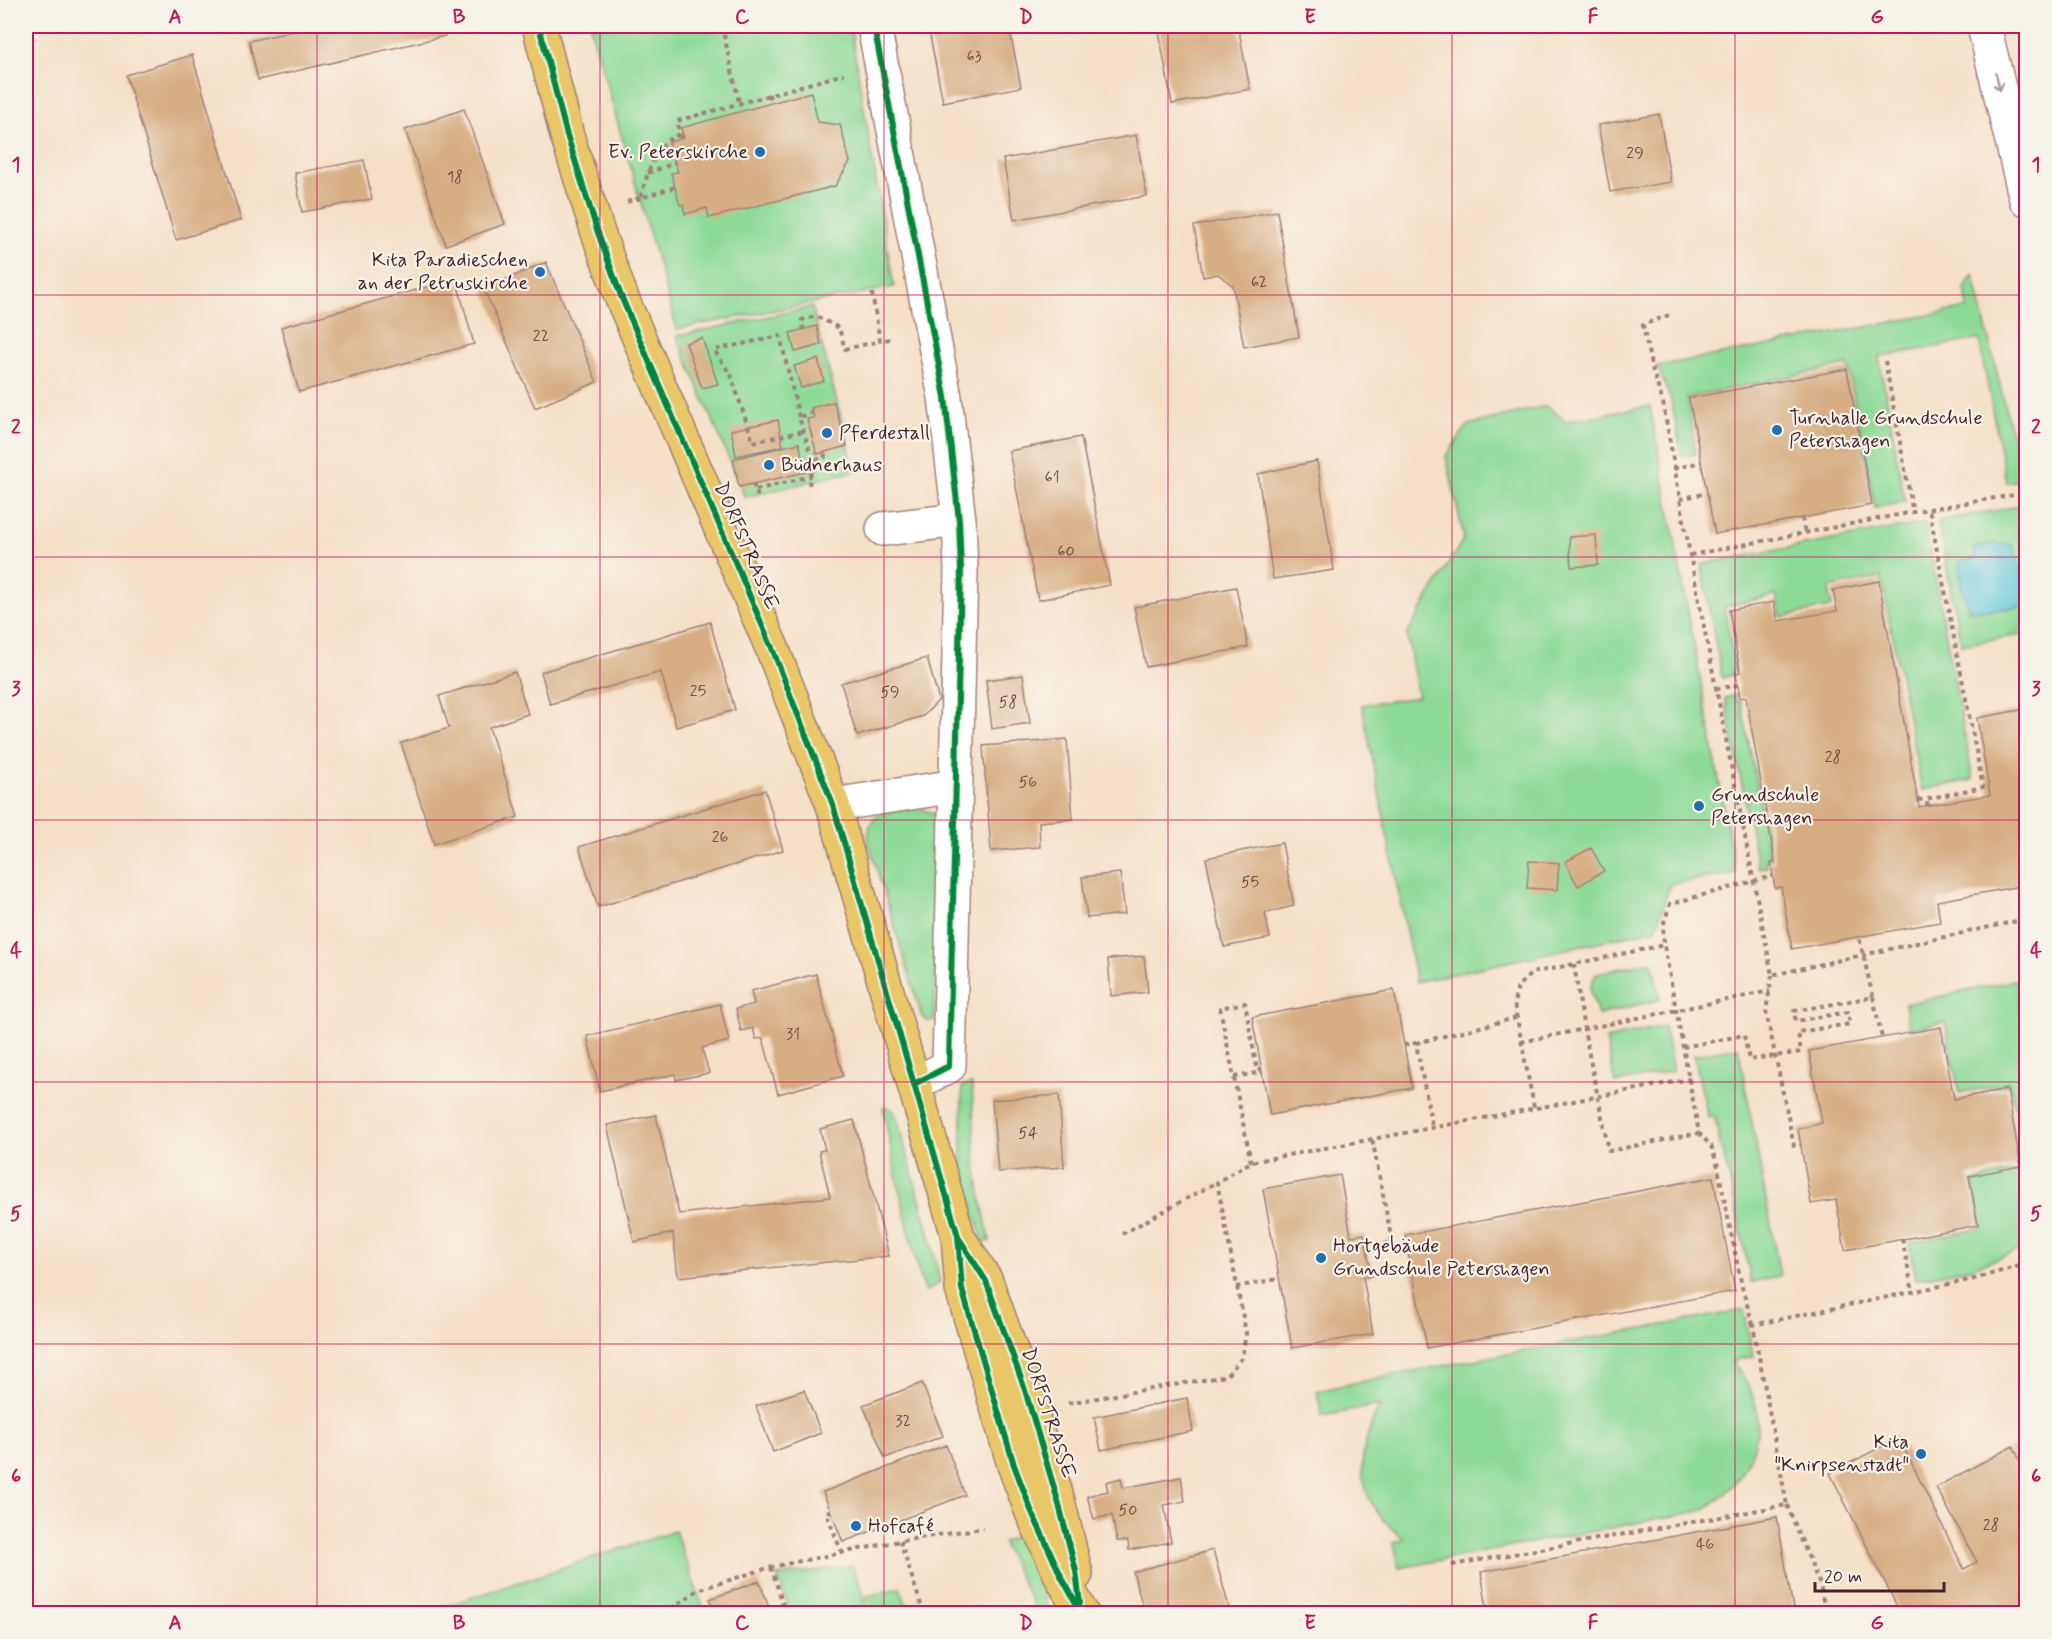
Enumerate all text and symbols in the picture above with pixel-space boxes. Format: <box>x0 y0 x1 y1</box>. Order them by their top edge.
text: A <box>168 4 182 31</box>
text: B <box>453 4 466 31</box>
text: C <box>735 4 750 31</box>
text: D <box>1019 4 1033 31</box>
text: E <box>1304 4 1316 31</box>
text: F <box>1588 4 1599 31</box>
text: G <box>1870 4 1884 31</box>
house number: 63 <box>967 46 982 67</box>
one-way arrow <box>1992 72 2004 91</box>
place label: Ev. Peterskirche <box>608 139 748 166</box>
house number: 29 <box>1626 143 1644 164</box>
marker: Ev. Peterskirche <box>753 145 767 159</box>
text: 1 <box>12 152 20 179</box>
text: 1 <box>2032 152 2040 179</box>
house number: 18 <box>447 167 463 188</box>
place label: Kita Paradieschen an der Petruskirche <box>358 247 528 297</box>
marker: Kita Paradieschen an der Petruskirche <box>533 265 547 279</box>
house number: 62 <box>1251 272 1267 293</box>
house number: 22 <box>533 326 549 347</box>
place label: Turnhalle Grundschule Petershagen <box>1789 405 1982 455</box>
text: 2 <box>11 414 21 441</box>
text: 2 <box>2031 414 2041 441</box>
place label: Pferdestall <box>839 420 930 447</box>
marker: Turnhalle Grundschule Petershagen <box>1770 423 1784 437</box>
marker: Pferdestall <box>820 426 834 440</box>
place label: Büdnerhaus <box>781 452 882 479</box>
marker: Büdnerhaus <box>762 458 776 472</box>
house number: 61 <box>1044 467 1060 488</box>
street label: DORFSTRASSE <box>707 478 785 614</box>
house number: 60 <box>1057 541 1075 562</box>
text: 3 <box>11 676 21 703</box>
text: 3 <box>2031 676 2041 703</box>
house number: 25 <box>690 681 706 702</box>
house number: 59 <box>880 682 900 703</box>
house number: 58 <box>999 692 1017 713</box>
house number: 28 <box>1825 747 1841 768</box>
house number: 56 <box>1019 772 1037 793</box>
place label: Grundschule Petershagen <box>1711 782 1819 832</box>
marker: Grundschule Petershagen <box>1692 799 1706 813</box>
house number: 26 <box>712 827 728 848</box>
house number: 55 <box>1241 872 1259 893</box>
text: 4 <box>10 938 22 965</box>
text: 4 <box>2030 938 2042 965</box>
house number: 31 <box>786 1024 800 1045</box>
house number: 54 <box>1018 1123 1038 1144</box>
text: 5 <box>10 1201 22 1228</box>
text: 5 <box>2030 1201 2042 1228</box>
place label: Hortgebäude Grundschule Petershagen <box>1333 1233 1550 1283</box>
marker: Hortgebäude Grundschule Petershagen <box>1314 1251 1328 1265</box>
street label: DORFSTRASSE <box>1014 1344 1082 1482</box>
house number: 32 <box>895 1411 911 1432</box>
place label: Kita "Knirpsenstadt" <box>1775 1429 1909 1479</box>
marker: Kita "Knirpsenstadt" <box>1914 1447 1928 1461</box>
text: 6 <box>11 1463 21 1490</box>
text: 6 <box>2031 1463 2041 1490</box>
house number: 50 <box>1119 1500 1137 1521</box>
place label: Hofcafé <box>868 1513 934 1540</box>
house number: 28 <box>1983 1515 1999 1536</box>
marker: Hofcafé <box>849 1519 863 1533</box>
house number: 46 <box>1696 1534 1714 1555</box>
scale bar <box>1815 1555 1944 1593</box>
text: 20 m <box>1824 1565 1862 1589</box>
text: A <box>168 1610 182 1637</box>
text: B <box>453 1610 466 1637</box>
text: C <box>735 1610 750 1637</box>
text: D <box>1019 1610 1033 1637</box>
text: E <box>1304 1610 1316 1637</box>
text: F <box>1588 1610 1599 1637</box>
text: G <box>1870 1610 1884 1637</box>

